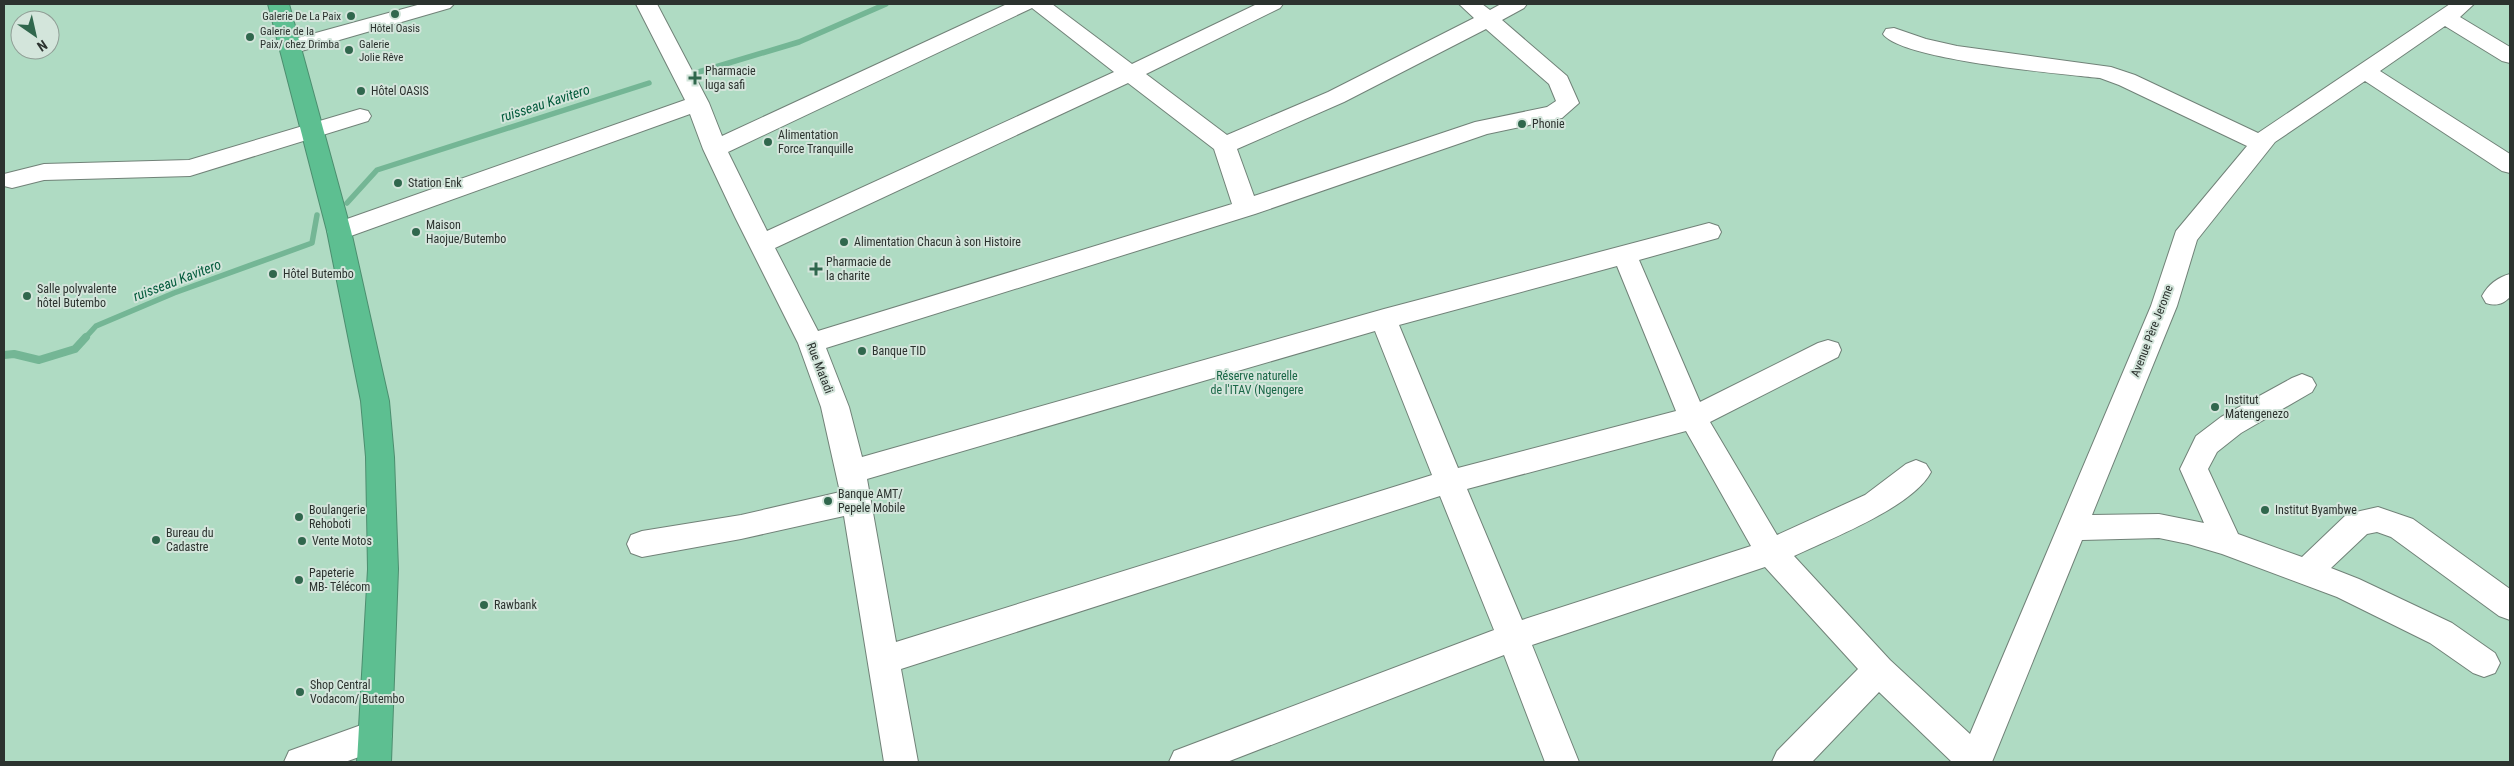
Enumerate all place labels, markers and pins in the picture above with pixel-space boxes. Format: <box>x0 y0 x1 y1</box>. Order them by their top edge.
marker: Hôtel Oasis <box>389 8 401 20</box>
place label: Galerie De La Paix <box>262 10 341 23</box>
marker: Galerie De La Paix <box>345 10 357 22</box>
place label: Hôtel Oasis <box>370 22 420 35</box>
place label: Galerie de la Paix/ chez Drimba <box>260 25 339 51</box>
marker: Galerie de la Paix/ chez Drimba <box>244 31 256 43</box>
place label: Galerie Jolie Rêve <box>359 38 403 64</box>
marker: Galerie Jolie Rêve <box>343 44 355 56</box>
place label: Pharmacie luga safi <box>705 64 756 92</box>
marker: Pharmacie luga safi <box>689 72 701 84</box>
place label: Hôtel OASIS <box>371 84 429 98</box>
marker: Hôtel OASIS <box>355 85 367 97</box>
place label: Phonie <box>1532 117 1565 131</box>
marker: Phonie <box>1516 118 1528 130</box>
place label: Alimentation Force Tranquille <box>778 128 854 156</box>
marker: Alimentation Force Tranquille <box>762 136 774 148</box>
place label: Station Enk <box>408 176 462 190</box>
marker: Station Enk <box>392 177 404 189</box>
place label: Maison Haojue/Butembo <box>426 218 506 246</box>
marker: Maison Haojue/Butembo <box>410 226 422 238</box>
place label: Alimentation Chacun à son Histoire <box>854 235 1021 249</box>
marker: Alimentation Chacun à son Histoire <box>838 236 850 248</box>
place label: Pharmacie de la charite <box>826 255 891 283</box>
marker: Pharmacie de la charite <box>810 263 822 275</box>
place label: Hôtel Butembo <box>283 267 354 281</box>
marker: Hôtel Butembo <box>267 268 279 280</box>
place label: Salle polyvalente hôtel Butembo <box>37 282 117 310</box>
marker: Salle polyvalente hôtel Butembo <box>21 290 33 302</box>
place label: Banque TID <box>872 344 926 358</box>
marker: Banque TID <box>856 345 868 357</box>
place label: Institut Matengenezo <box>2225 393 2289 421</box>
marker: Institut Matengenezo <box>2209 401 2221 413</box>
place label: Banque AMT/ Pepele Mobile <box>838 487 905 515</box>
marker: Banque AMT/ Pepele Mobile <box>822 495 834 507</box>
place label: Boulangerie Rehoboti <box>309 503 366 531</box>
place label: Institut Byambwe <box>2275 503 2357 517</box>
marker: Institut Byambwe <box>2259 504 2271 516</box>
marker: Boulangerie Rehoboti <box>293 511 305 523</box>
place label: Bureau du Cadastre <box>166 526 214 554</box>
marker: Bureau du Cadastre <box>150 534 162 546</box>
place label: Vente Motos <box>312 534 372 548</box>
marker: Vente Motos <box>296 535 308 547</box>
place label: Papeterie MB- Télécom <box>309 566 370 594</box>
marker: Papeterie MB- Télécom <box>293 574 305 586</box>
place label: Rawbank <box>494 598 537 612</box>
marker: Rawbank <box>478 599 490 611</box>
place label: Shop Central Vodacom/ Butembo <box>310 678 405 706</box>
marker: Shop Central Vodacom/ Butembo <box>294 686 306 698</box>

